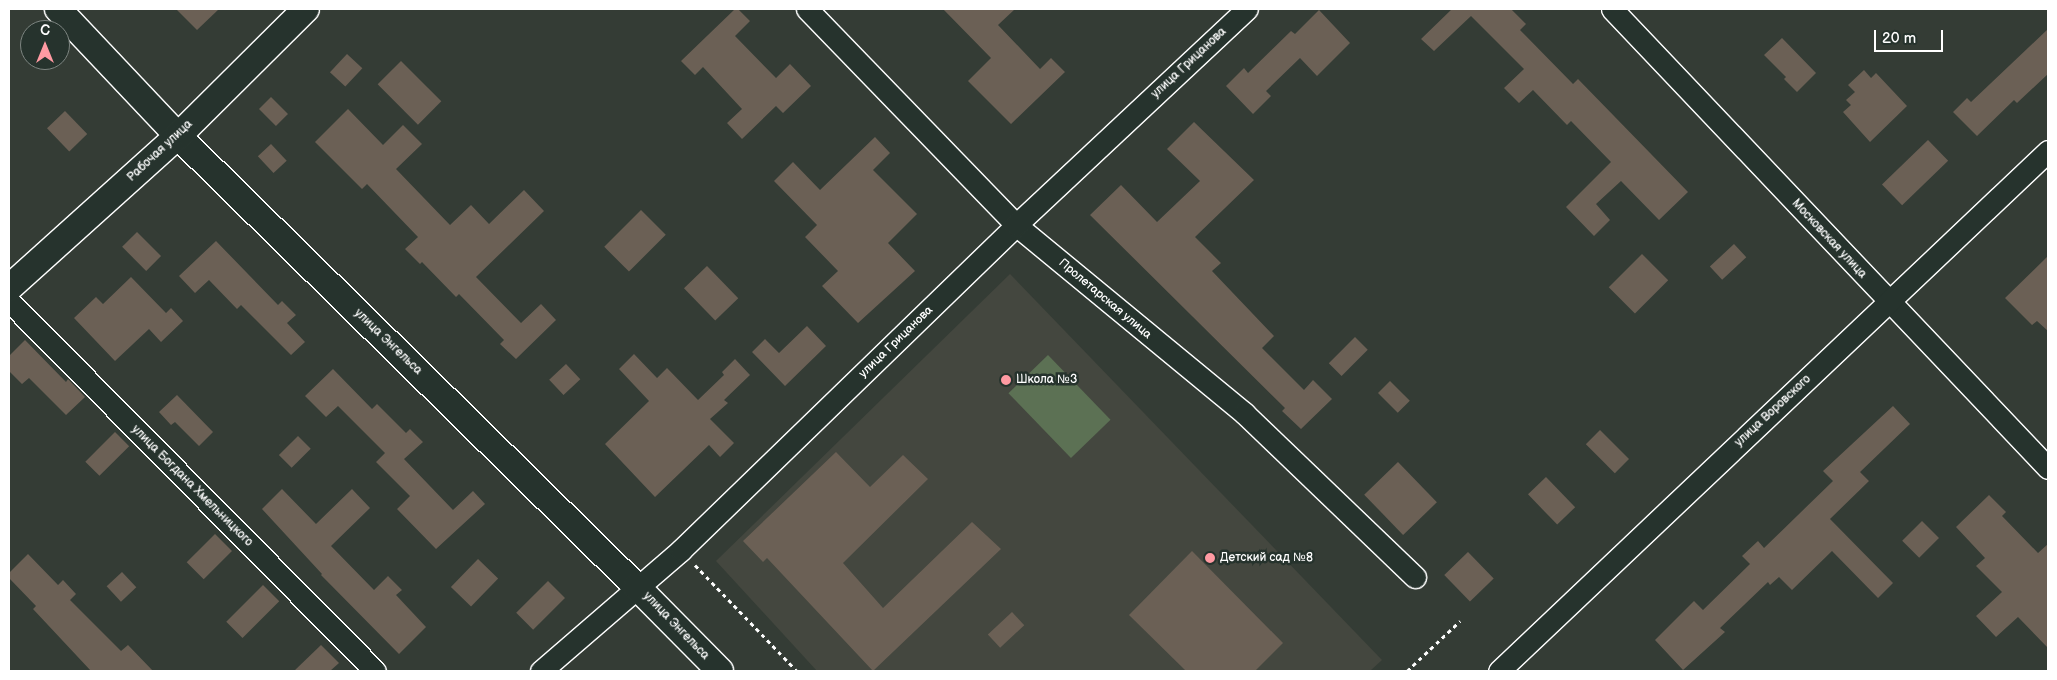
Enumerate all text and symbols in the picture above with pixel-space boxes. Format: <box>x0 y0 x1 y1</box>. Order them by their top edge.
north arrow <box>20 20 70 70</box>
scale bar <box>1877 20 1946 52</box>
text: С <box>40 22 50 39</box>
street label: улица Грицанова <box>1149 25 1229 101</box>
text: 20 m <box>1882 29 1916 48</box>
street label: Рабочая улица <box>124 117 196 185</box>
street label: Московская улица <box>1789 196 1869 282</box>
street label: Пролетарская улица <box>1056 256 1154 342</box>
street label: улица Грицанова <box>856 303 936 381</box>
street label: улица Энгельса <box>351 306 425 378</box>
street label: улица Воровского <box>1732 372 1814 450</box>
place label: Школа №3 <box>1016 373 1077 387</box>
marker: Школа №3 <box>1000 374 1012 386</box>
street label: улица Богдана Хмельницкого <box>128 422 256 550</box>
place label: Детский сад №8 <box>1220 551 1313 565</box>
marker: Детский сад №8 <box>1204 552 1216 564</box>
street label: улица Энгельса <box>640 589 712 663</box>

